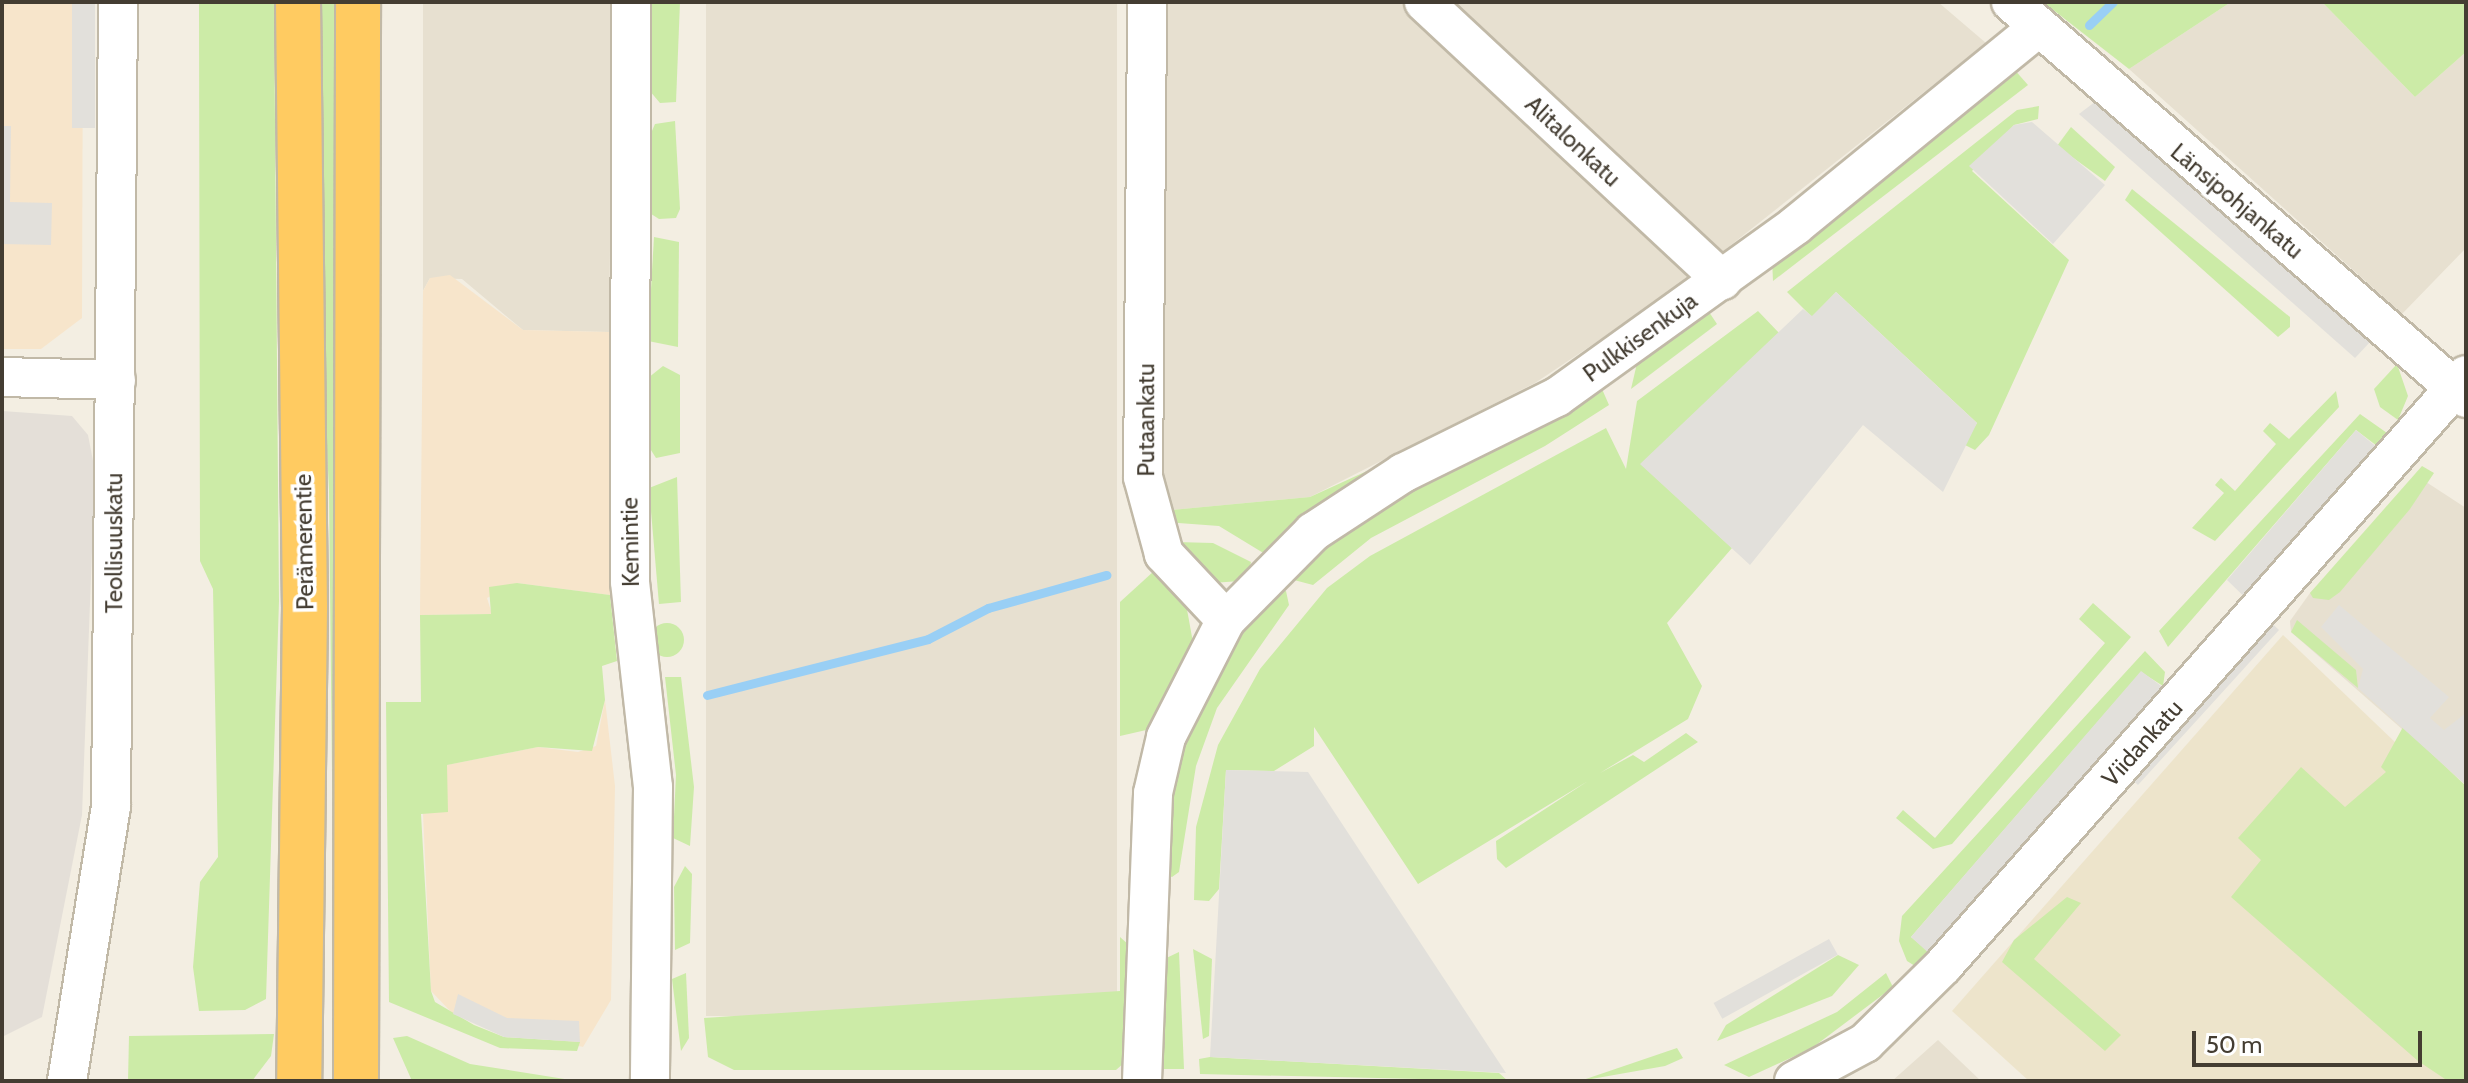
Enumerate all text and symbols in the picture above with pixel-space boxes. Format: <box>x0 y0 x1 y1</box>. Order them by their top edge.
street label: Alitalonkatu <box>1519 90 1627 192</box>
street label: Länsipohjankatu <box>2165 137 2309 265</box>
street label: Pulkkisenkuja <box>1577 286 1703 388</box>
street label: Putaankatu <box>1132 363 1160 477</box>
street label: Teollisuuskatu <box>100 473 128 613</box>
street label: Perämerentie <box>288 474 320 610</box>
street label: Kemintie <box>615 497 645 587</box>
street label: Viidankatu <box>2096 694 2188 792</box>
scale bar <box>2196 1015 2426 1065</box>
text: 50 m <box>2206 1030 2262 1059</box>

